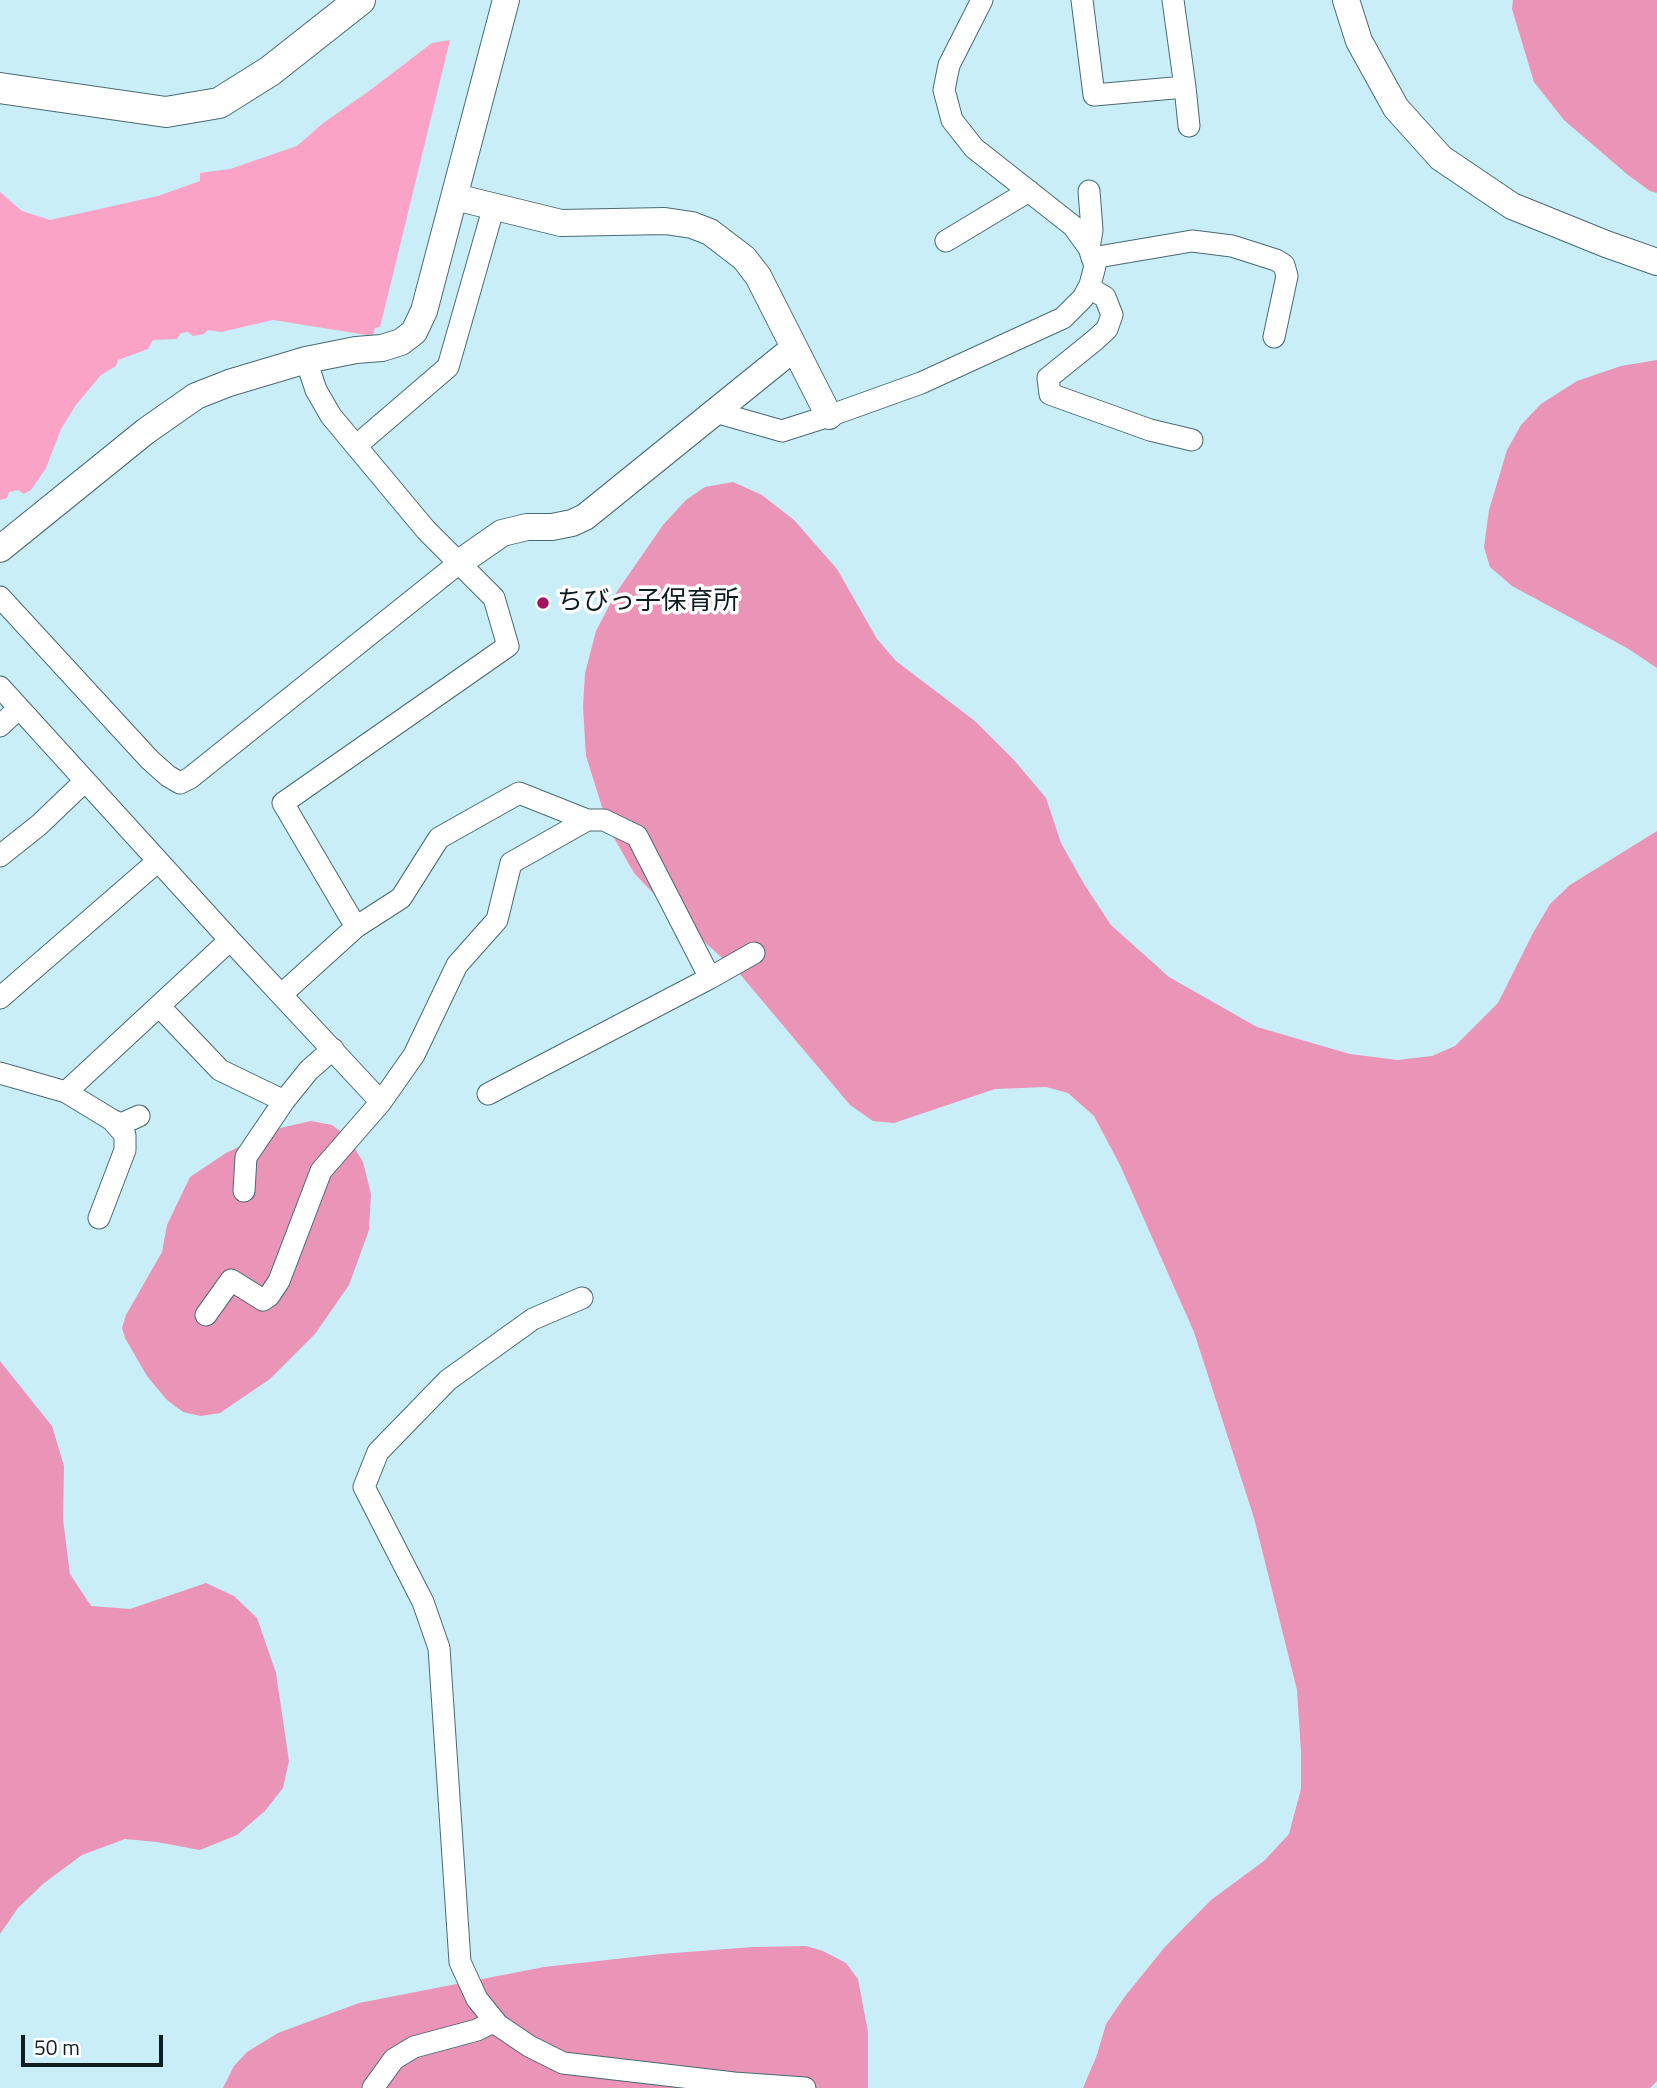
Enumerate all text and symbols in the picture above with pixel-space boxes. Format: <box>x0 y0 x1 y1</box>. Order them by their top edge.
place label: ちびっ子保育所 <box>557 587 739 619</box>
marker: ちびっ子保育所 <box>535 595 551 611</box>
scale bar <box>24 2022 166 2066</box>
text: 50 m <box>34 2031 80 2063</box>

